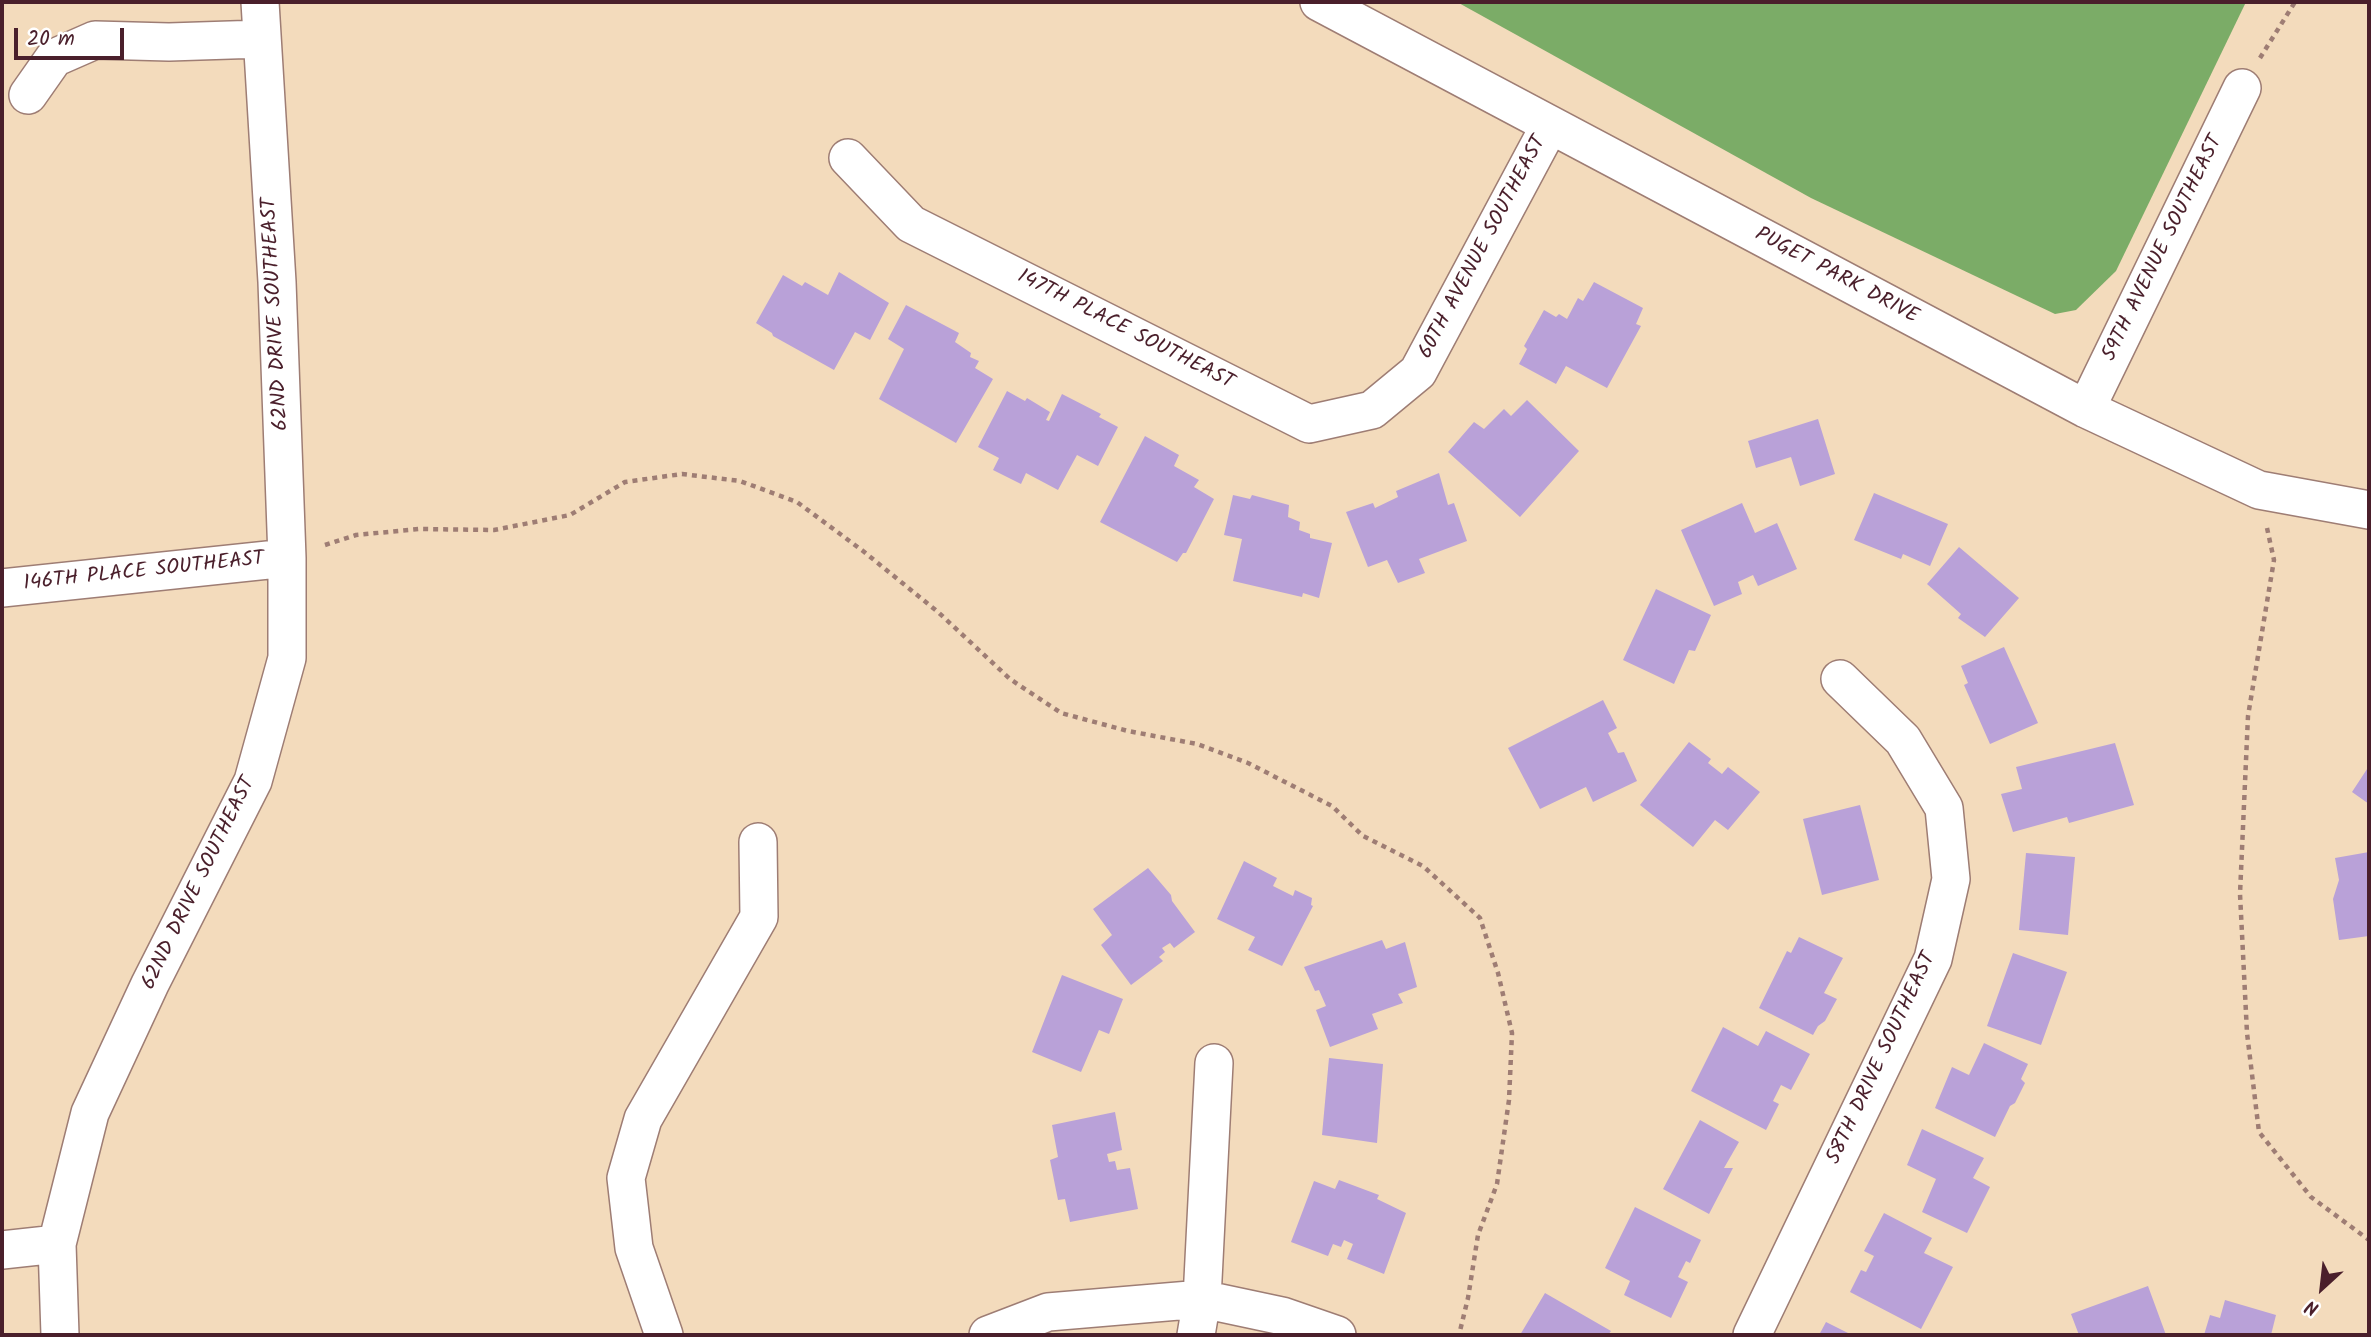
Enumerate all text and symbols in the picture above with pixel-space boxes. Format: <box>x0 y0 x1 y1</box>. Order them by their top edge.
scale bar <box>18 14 128 58</box>
text: 20 m <box>27 23 75 56</box>
street label: 60TH AVENUE SOUTHEAST <box>1414 132 1554 364</box>
street label: 59TH AVENUE SOUTHEAST <box>2098 132 2230 366</box>
street label: 62ND DRIVE SOUTHEAST <box>258 197 296 431</box>
street label: PUGET PARK DRIVE <box>1750 223 1922 331</box>
street label: 147TH PLACE SOUTHEAST <box>1012 265 1238 397</box>
street label: 146TH PLACE SOUTHEAST <box>22 548 266 598</box>
street label: 62ND DRIVE SOUTHEAST <box>137 774 263 994</box>
street label: 58TH DRIVE SOUTHEAST <box>1823 949 1943 1169</box>
north arrow <box>2287 1253 2357 1323</box>
text: N <box>2300 1291 2325 1323</box>

